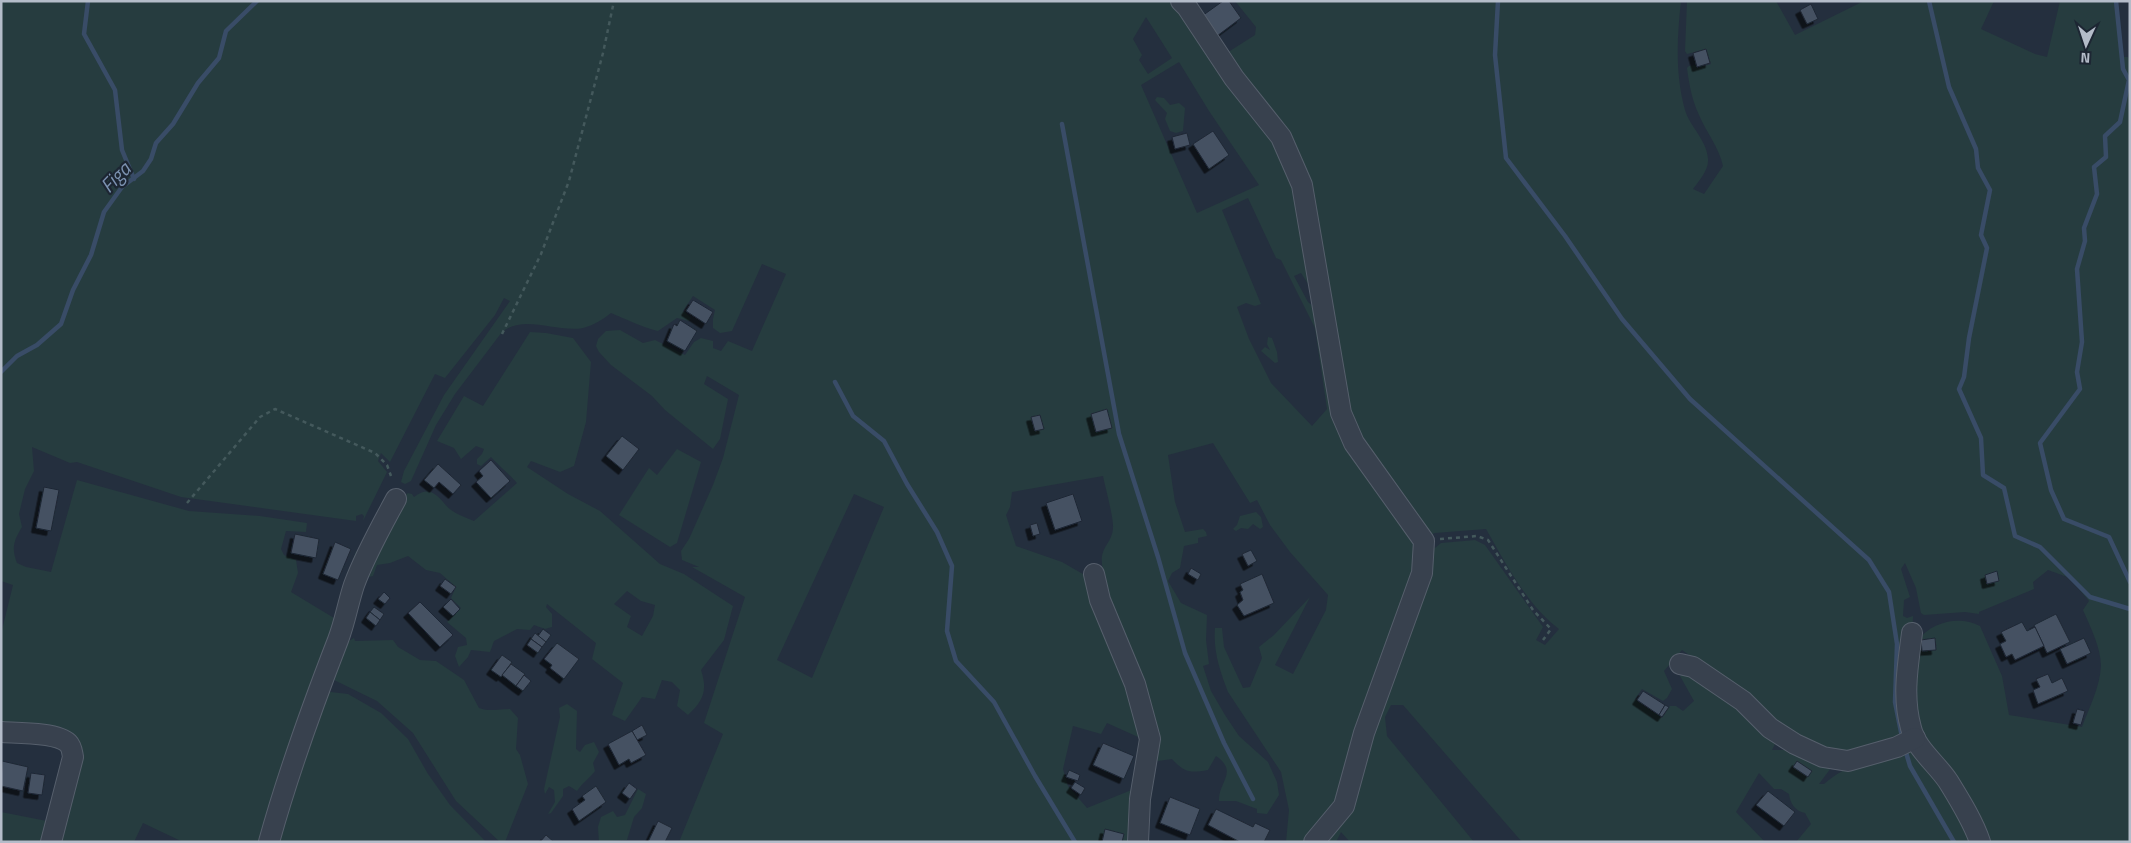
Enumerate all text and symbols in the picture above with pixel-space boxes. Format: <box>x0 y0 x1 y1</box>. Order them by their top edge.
north arrow <box>2061 20 2111 70</box>
text: N <box>2080 48 2091 69</box>
water label: Figa <box>92 154 138 200</box>

